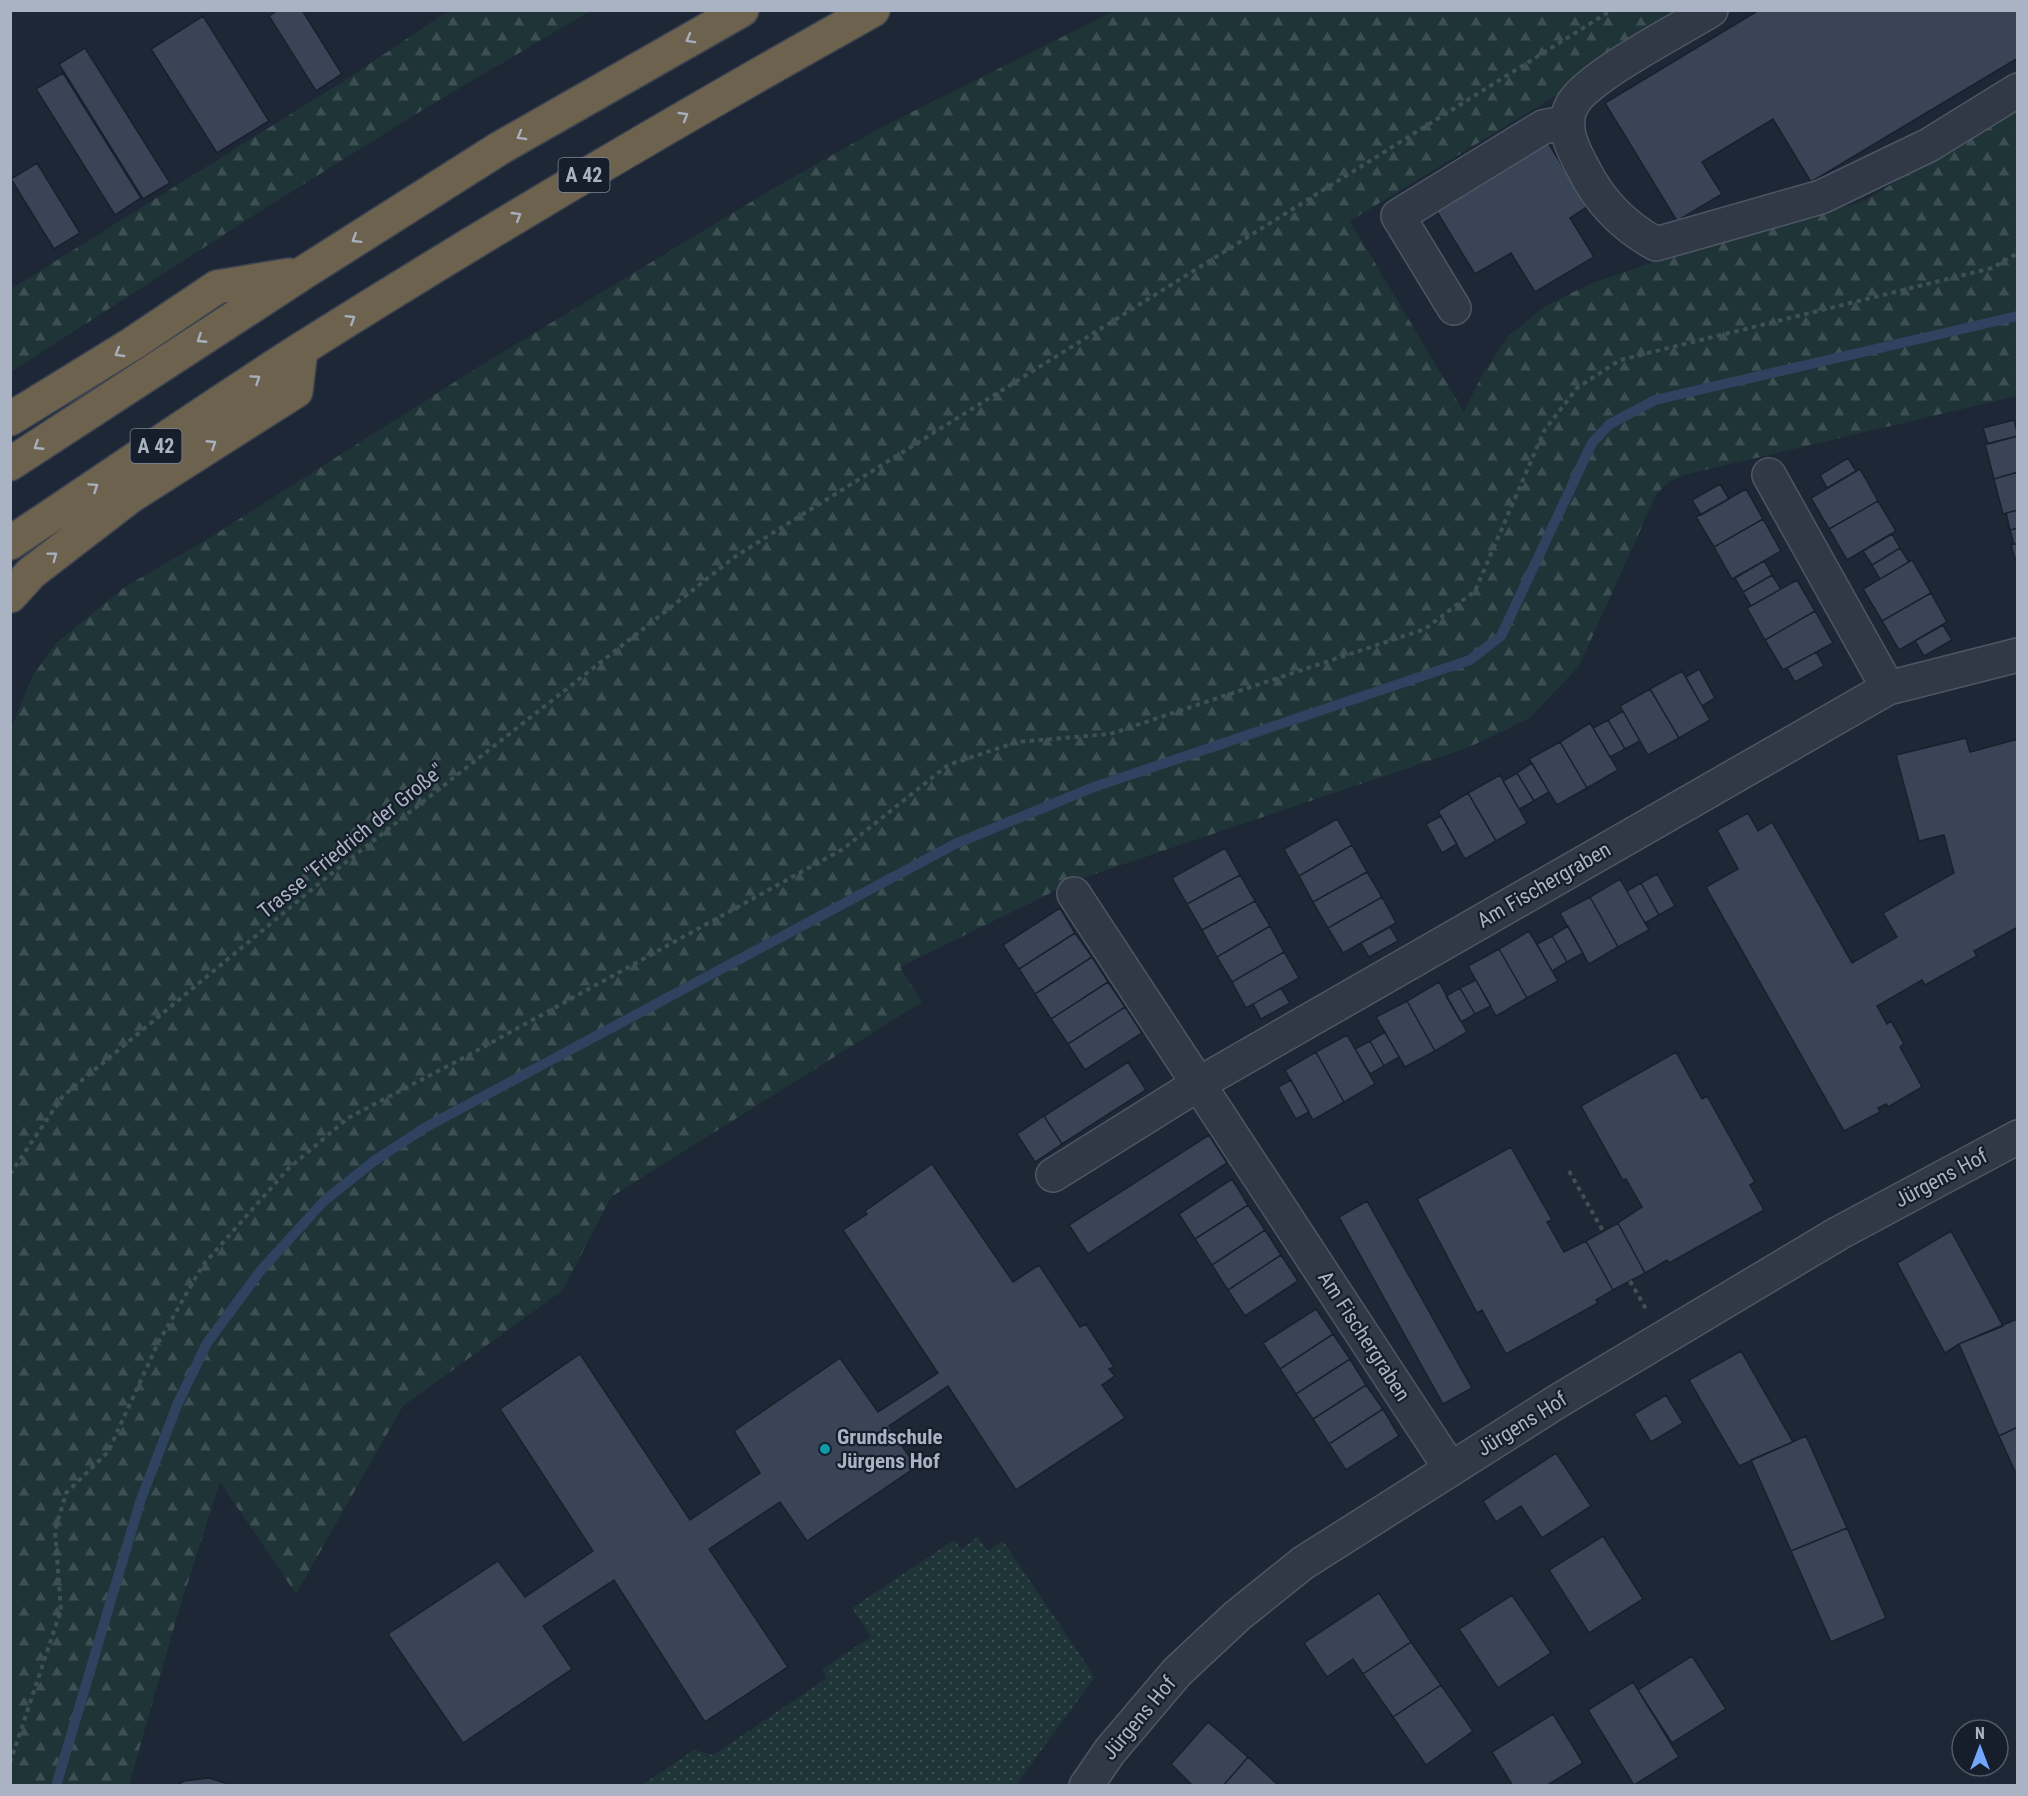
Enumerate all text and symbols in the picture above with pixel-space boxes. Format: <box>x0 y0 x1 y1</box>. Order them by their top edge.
one-way arrow <box>686 32 697 43</box>
one-way arrow <box>678 112 689 124</box>
one-way arrow <box>517 129 527 140</box>
road number: A 42 <box>558 158 610 192</box>
one-way arrow <box>511 211 521 223</box>
one-way arrow <box>352 232 362 244</box>
one-way arrow <box>345 314 355 326</box>
one-way arrow <box>197 332 208 343</box>
one-way arrow <box>115 345 125 357</box>
one-way arrow <box>250 375 261 386</box>
road number: A 42 <box>130 429 182 463</box>
one-way arrow <box>34 439 45 450</box>
one-way arrow <box>206 440 216 452</box>
one-way arrow <box>88 483 98 495</box>
one-way arrow <box>46 553 57 564</box>
street label: Trasse "Friedrich der Große" <box>253 759 449 923</box>
street label: Am Fischergraben <box>1473 837 1615 933</box>
street label: Jürgens Hof <box>1891 1143 1992 1212</box>
street label: Am Fischergraben <box>1313 1267 1415 1405</box>
street label: Jürgens Hof <box>1473 1387 1572 1461</box>
place label: Grundschule Jürgens Hof <box>837 1425 943 1473</box>
marker: Grundschule Jürgens Hof <box>818 1442 832 1456</box>
street label: Jürgens Hof <box>1097 1671 1181 1765</box>
north arrow <box>1950 1718 2010 1778</box>
text: N <box>1975 1724 1985 1743</box>

